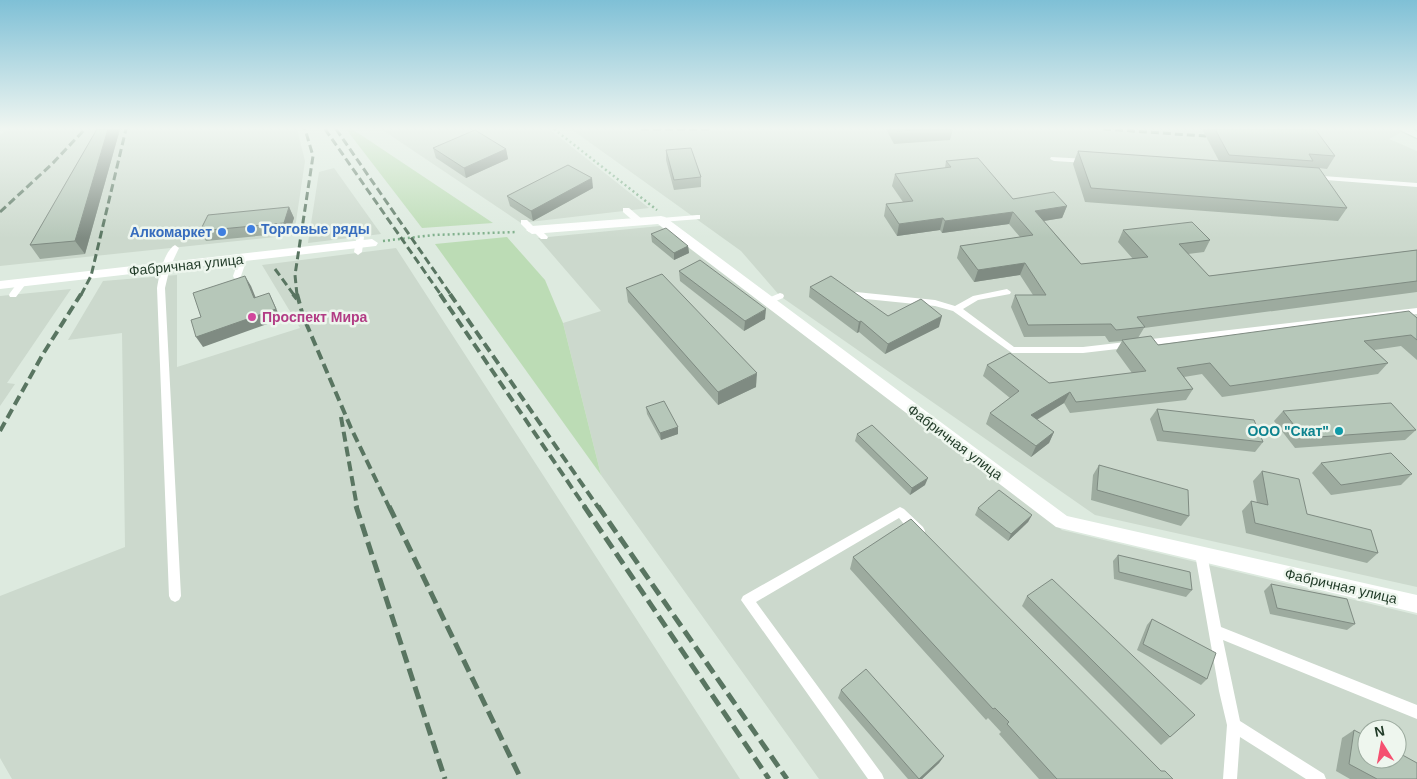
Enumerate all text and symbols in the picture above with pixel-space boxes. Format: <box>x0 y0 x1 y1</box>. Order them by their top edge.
place label: Торговые ряды <box>261 221 370 237</box>
marker: Торговые ряды <box>245 223 257 235</box>
place label: Алкомаркет <box>130 224 212 240</box>
marker: Алкомаркет <box>216 226 228 238</box>
street label: Фабричная улица <box>128 251 244 279</box>
place label: Проспект Мира <box>262 309 368 325</box>
marker: Проспект Мира <box>246 311 258 323</box>
street label: Фабричная улица <box>904 401 1006 483</box>
place label: ООО "Скат" <box>1247 423 1329 439</box>
marker: ООО "Скат" <box>1333 425 1345 437</box>
street label: Фабричная улица <box>1283 565 1399 607</box>
north arrow <box>1357 719 1407 769</box>
text: N <box>1373 722 1386 740</box>

